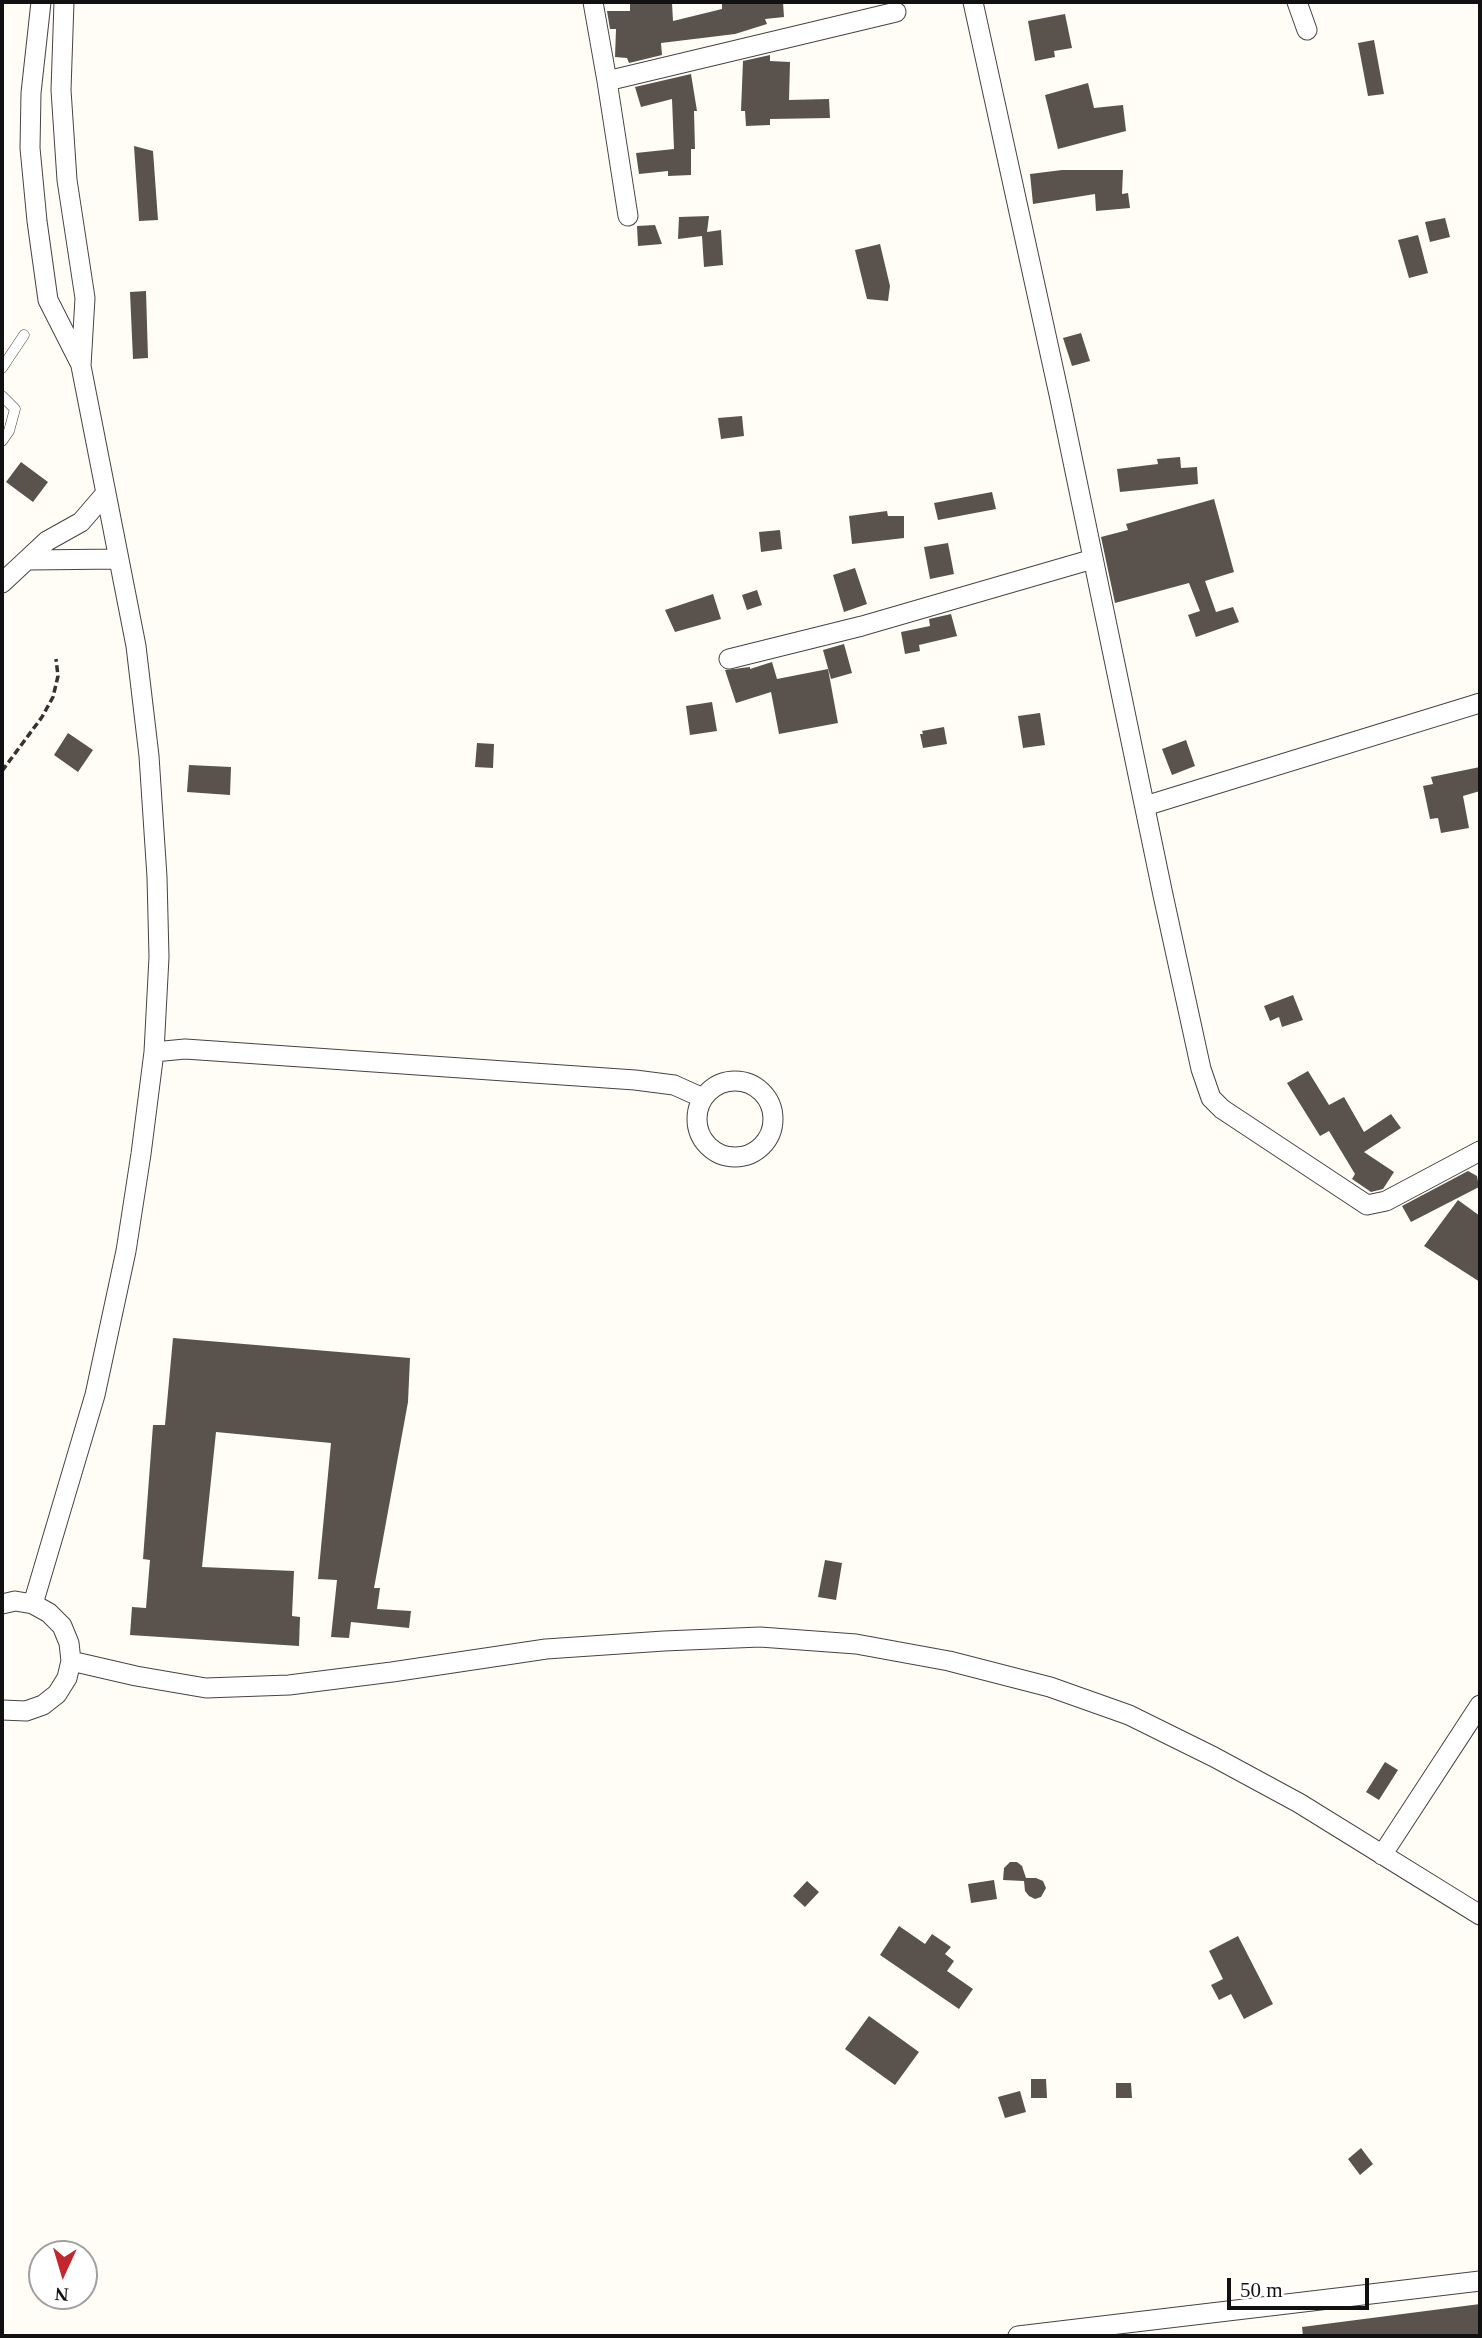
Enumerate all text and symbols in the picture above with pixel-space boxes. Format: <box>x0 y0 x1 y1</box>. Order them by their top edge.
north arrow <box>28 2240 98 2310</box>
scale bar <box>1230 2264 1372 2308</box>
text: 50 m <box>1240 2278 1283 2302</box>
text: N <box>54 2283 69 2305</box>

